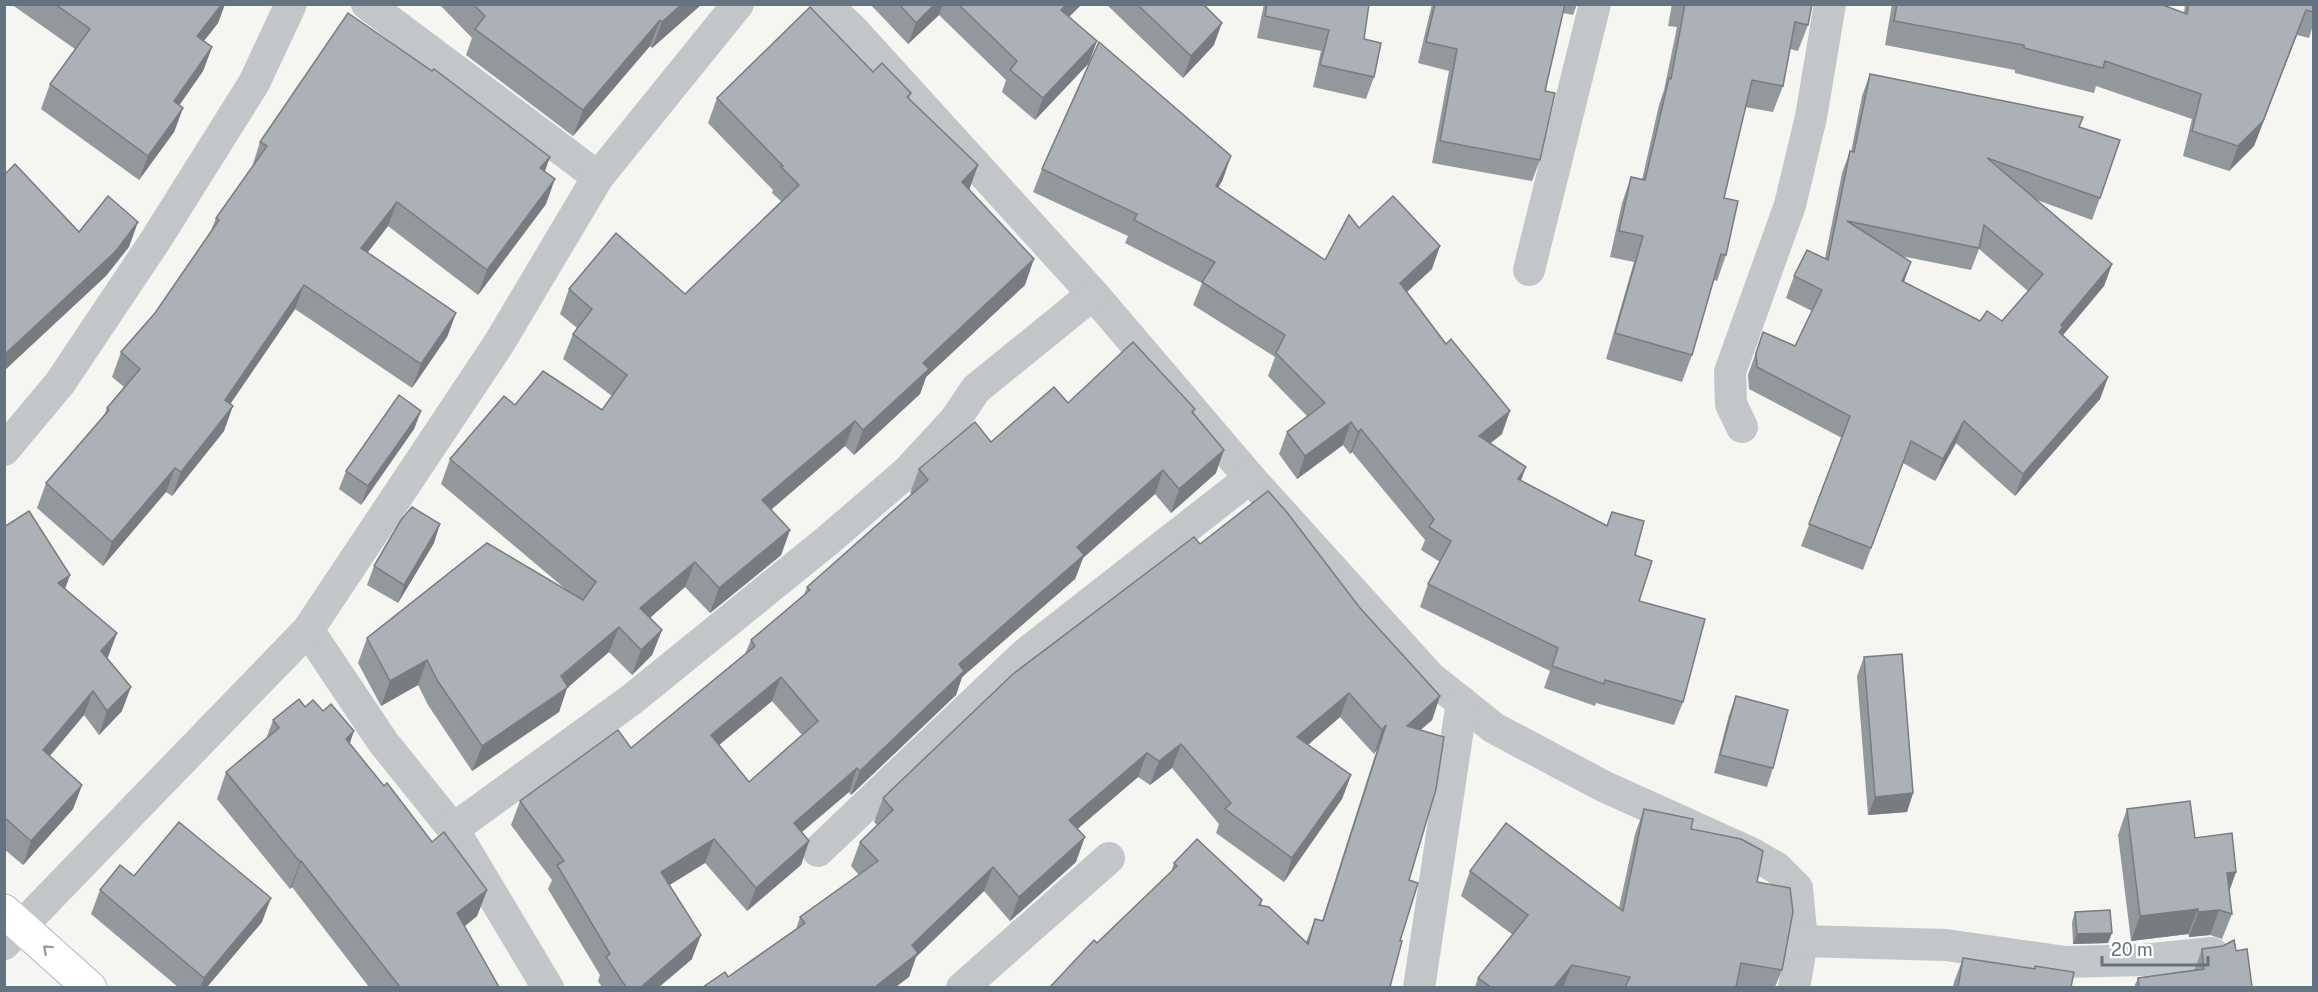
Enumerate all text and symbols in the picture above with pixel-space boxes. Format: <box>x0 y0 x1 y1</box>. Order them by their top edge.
scale bar <box>2102 929 2208 967</box>
text: 20 m <box>2111 939 2153 960</box>
one-way arrow <box>43 945 54 956</box>

